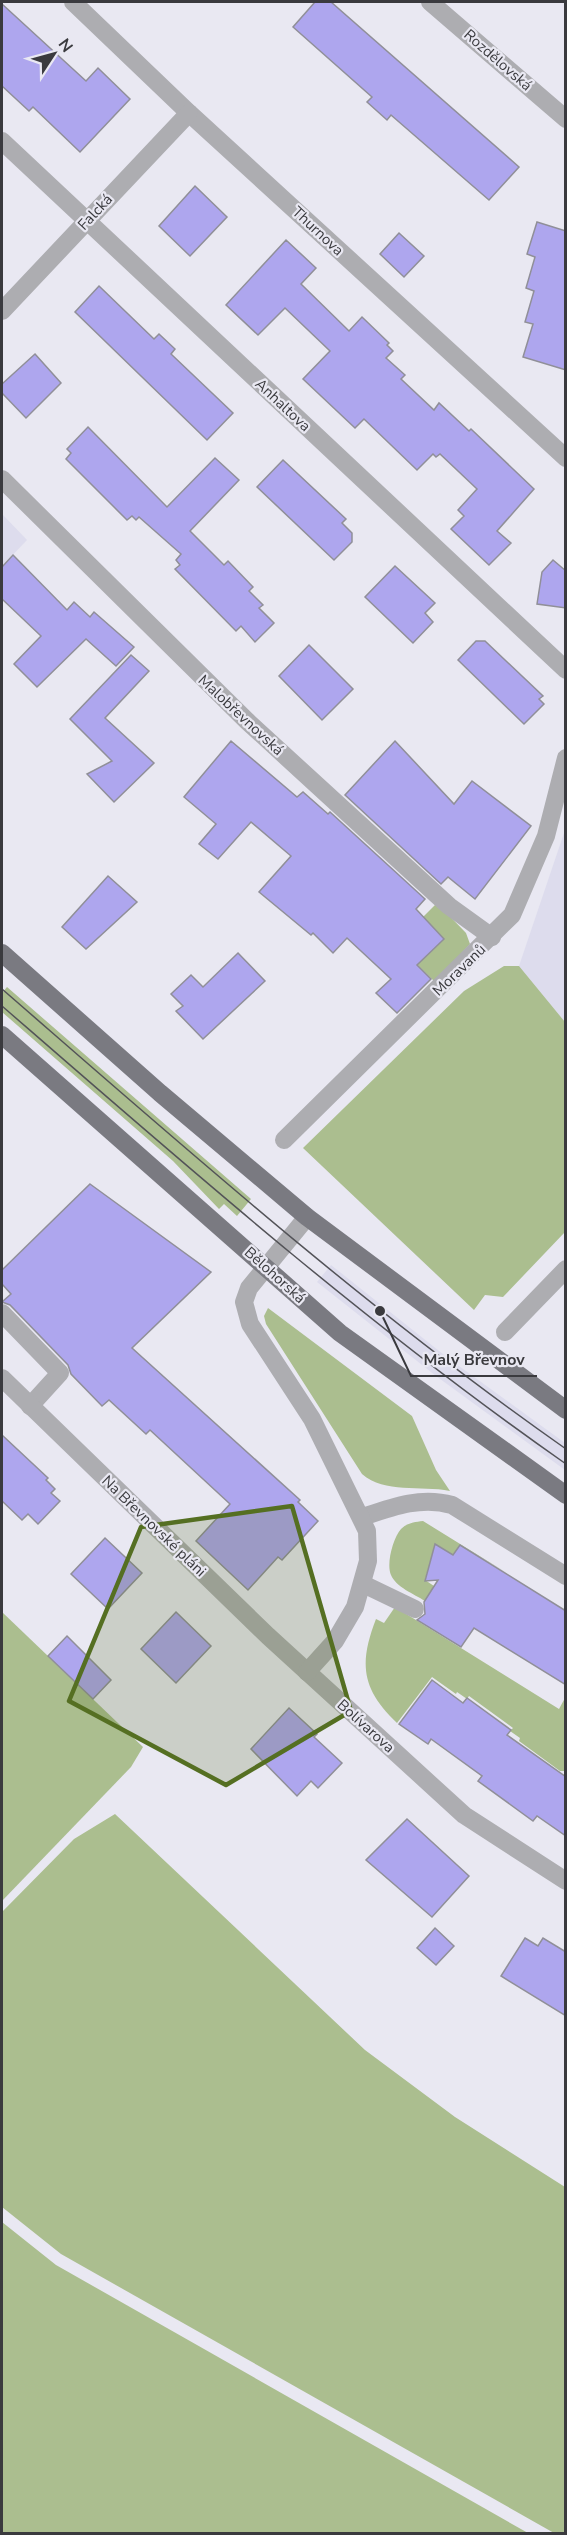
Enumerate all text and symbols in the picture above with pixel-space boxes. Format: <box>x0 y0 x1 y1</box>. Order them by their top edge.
north arrow <box>24 24 84 84</box>
street label: Rozdělovská <box>460 25 536 95</box>
text: N <box>53 34 78 57</box>
street label: Falcká <box>73 190 117 234</box>
street label: Thurnova <box>288 202 348 260</box>
street label: Anhaltova <box>251 374 315 436</box>
street label: Malobřevnovská <box>194 670 288 760</box>
street label: Moravanů <box>428 940 490 1000</box>
street label: Bělohorská <box>240 1242 310 1308</box>
callout: Malý Břevnov <box>411 1342 537 1376</box>
text: Malý Břevnov <box>423 1349 525 1371</box>
street label: Na Břevnovské pláni <box>98 1471 210 1581</box>
street label: Bolívarova <box>333 1695 399 1757</box>

